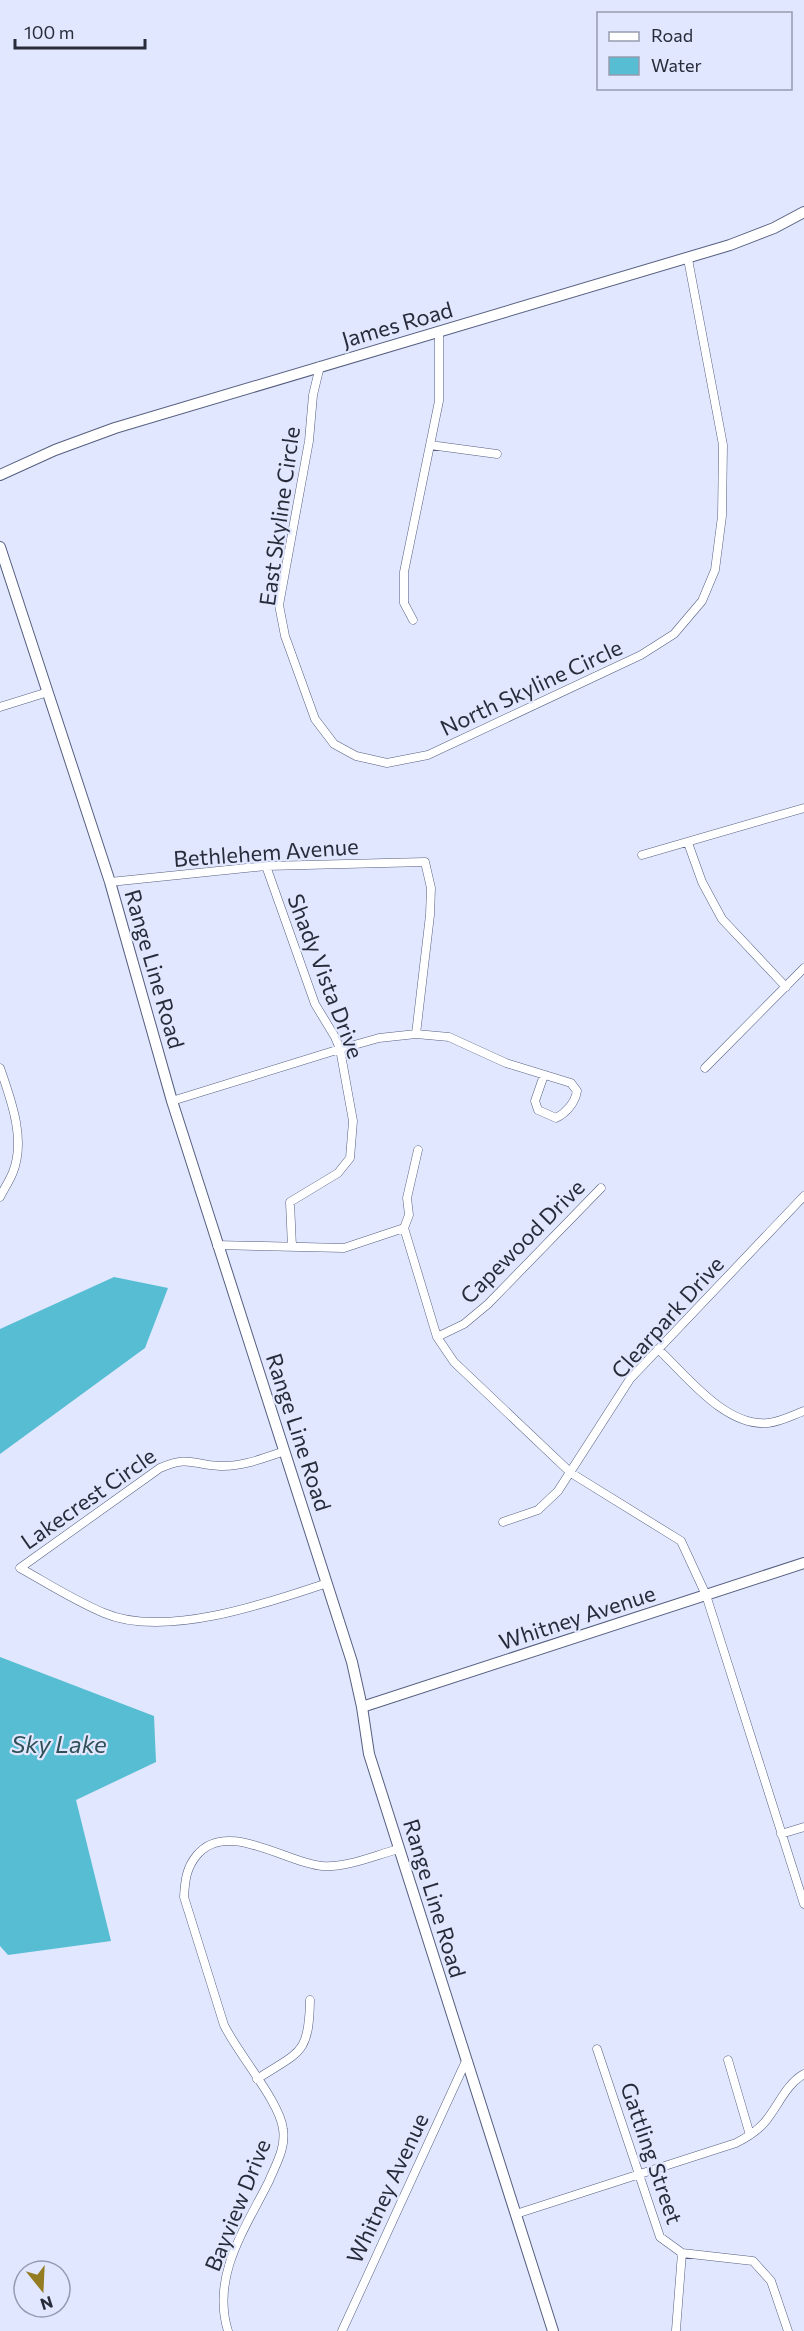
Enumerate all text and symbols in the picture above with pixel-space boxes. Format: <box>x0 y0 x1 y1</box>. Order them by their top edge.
scale bar <box>15 12 146 50</box>
legend <box>597 12 792 90</box>
text: 100 m <box>24 21 74 43</box>
text: Road <box>651 24 693 46</box>
text: Water <box>651 54 702 76</box>
street label: James Road <box>338 295 456 353</box>
street label: East Skyline Circle <box>253 425 305 607</box>
street label: North Skyline Circle <box>436 633 626 741</box>
street label: Bethlehem Avenue <box>173 832 359 872</box>
street label: Range Line Road <box>119 886 191 1052</box>
street label: Shady Vista Drive <box>282 890 370 1062</box>
street label: Capewood Drive <box>454 1173 590 1309</box>
street label: Clearpark Drive <box>605 1250 729 1384</box>
street label: Range Line Road <box>261 1350 337 1514</box>
street label: Lakecrest Circle <box>15 1442 161 1554</box>
street label: Whitney Avenue <box>496 1579 658 1655</box>
water label: Sky Lake <box>11 1729 107 1758</box>
street label: Range Line Road <box>398 1815 472 1981</box>
street label: Gattling Street <box>615 2079 689 2227</box>
street label: Whitney Avenue <box>340 2109 434 2267</box>
street label: Bayview Drive <box>198 2135 276 2275</box>
north arrow <box>12 2259 72 2319</box>
text: N <box>38 2293 55 2315</box>

